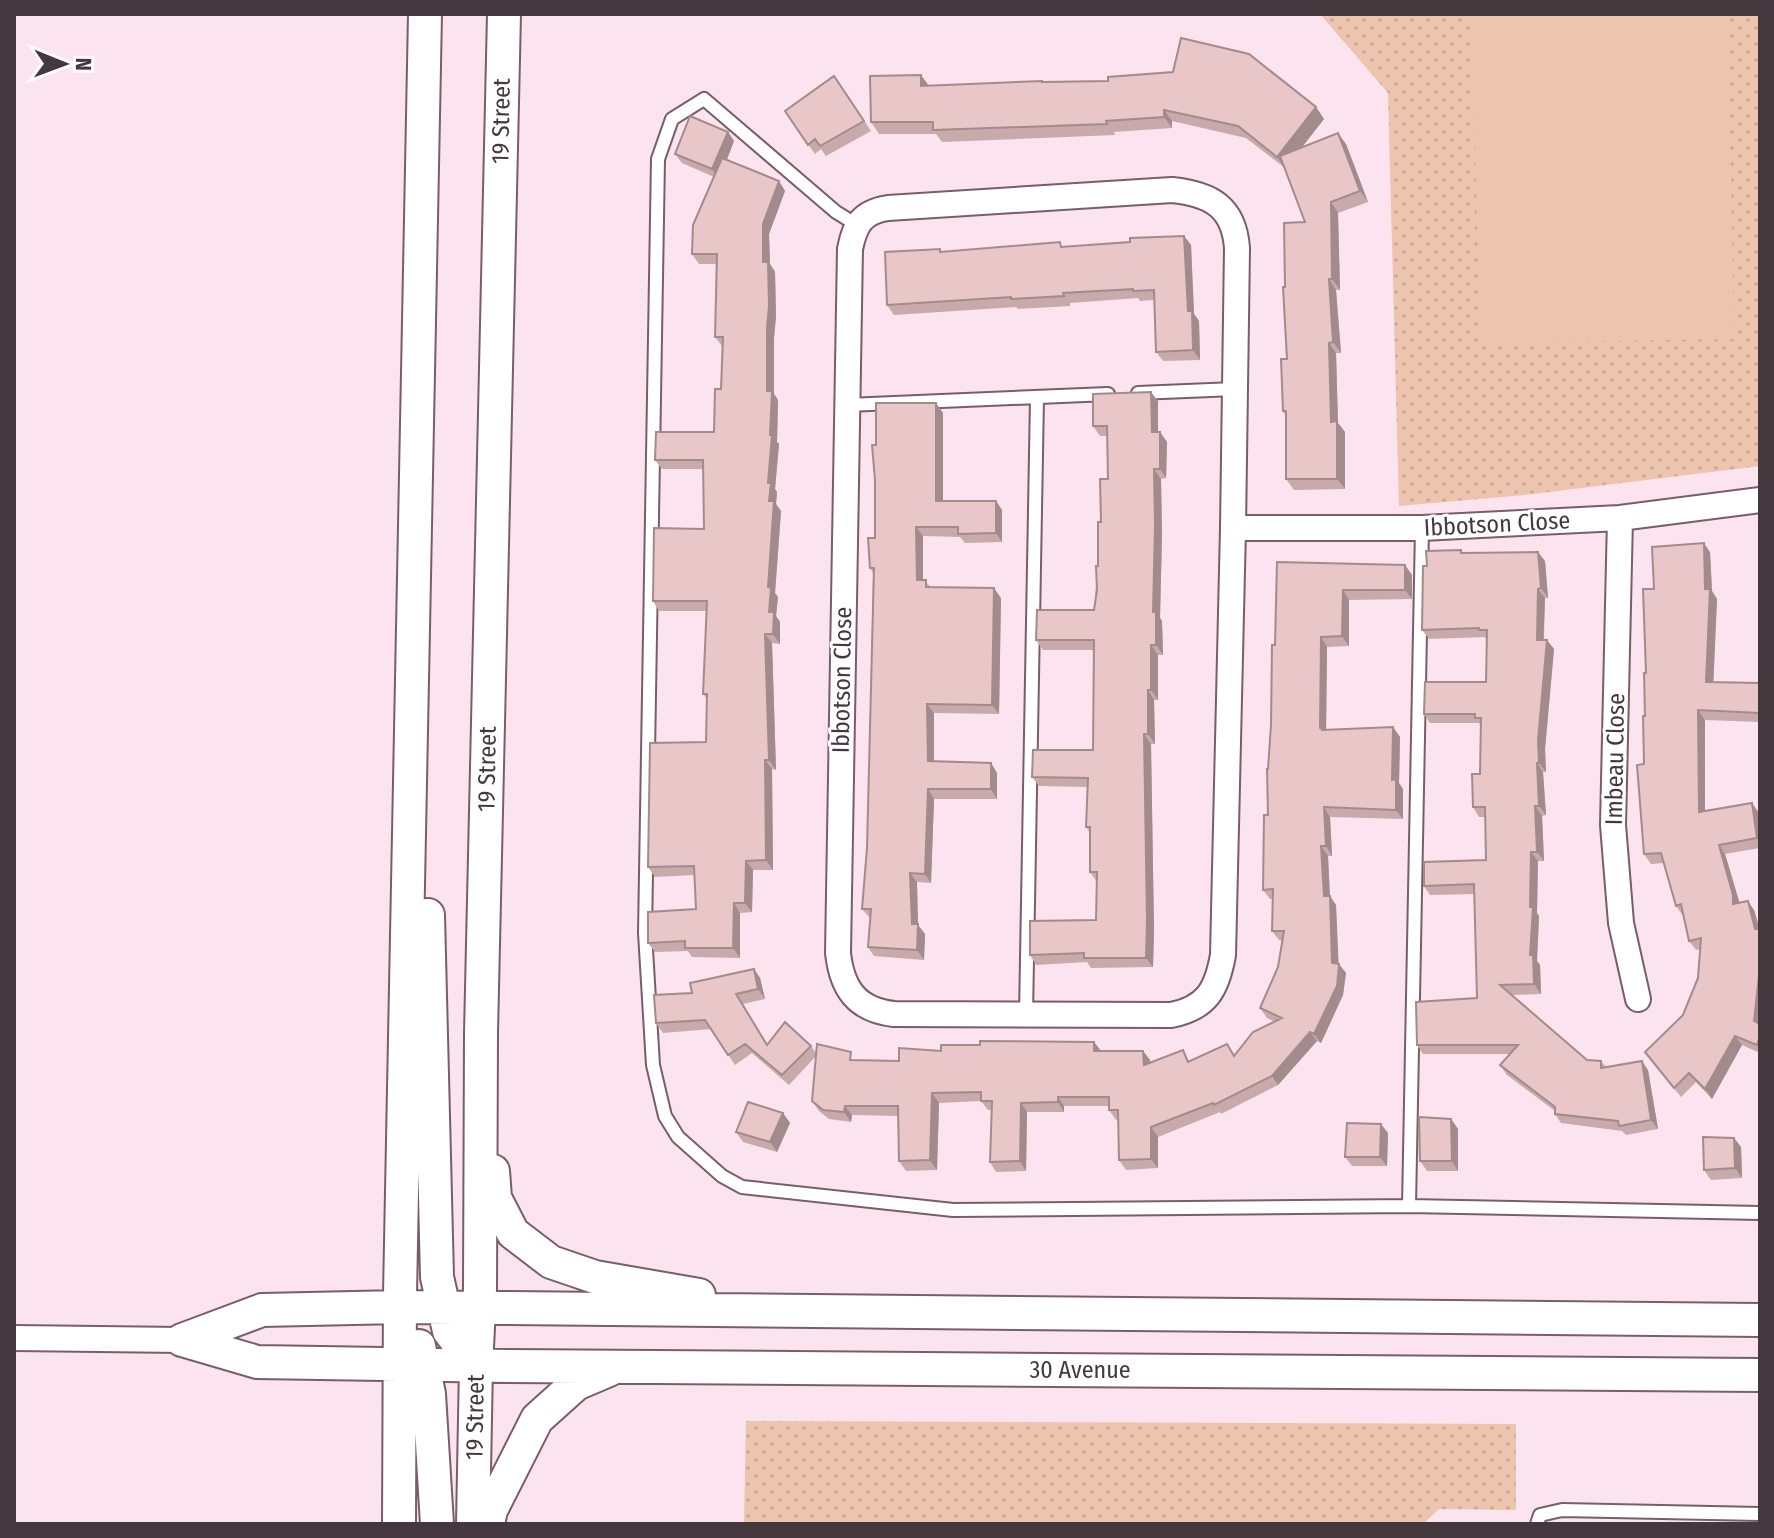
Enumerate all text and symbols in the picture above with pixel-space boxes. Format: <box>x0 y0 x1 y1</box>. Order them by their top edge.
north arrow <box>24 24 104 104</box>
text: N <box>70 58 97 71</box>
street label: 19 Street <box>486 78 516 164</box>
street label: Ibbotson Close <box>1423 506 1571 542</box>
street label: Ibbotson Close <box>827 607 857 753</box>
street label: Imbeau Close <box>1600 693 1630 825</box>
street label: 19 Street <box>472 726 502 812</box>
street label: 30 Avenue <box>1029 1356 1131 1384</box>
street label: 19 Street <box>460 1374 490 1460</box>

